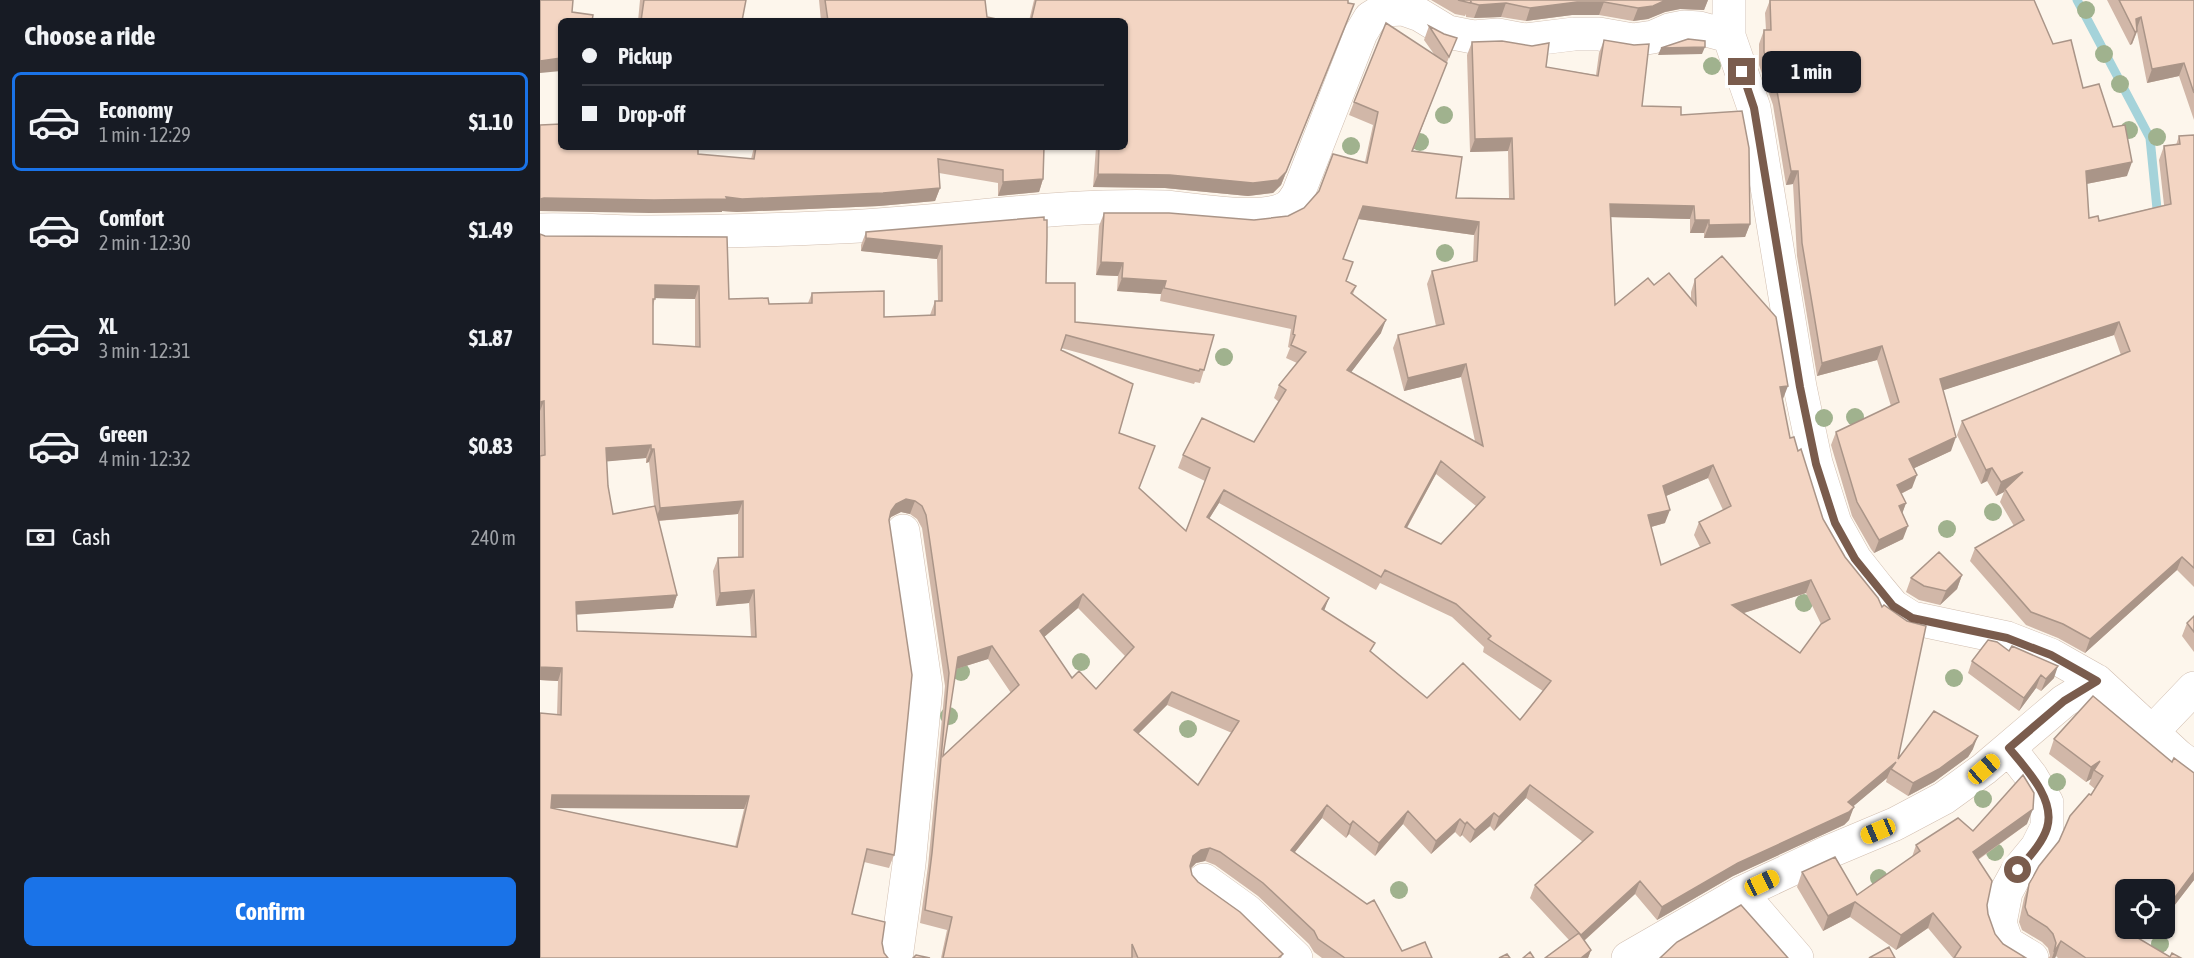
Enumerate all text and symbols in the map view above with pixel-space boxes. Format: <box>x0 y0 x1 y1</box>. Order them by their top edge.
text: Choose a ride <box>24 20 156 51</box>
text: Pickup <box>618 43 673 69</box>
callout: 1 min <box>1763 51 1862 93</box>
route end <box>1728 58 1755 85</box>
text: 1 min <box>1791 60 1832 83</box>
icon: car <box>27 95 81 149</box>
text: Economy <box>99 97 173 123</box>
text: Drop-off <box>618 101 685 127</box>
text: $1.10 <box>469 109 513 135</box>
text: 1 min · 12:29 <box>99 123 191 146</box>
icon: car <box>27 203 81 257</box>
text: Comfort <box>99 205 164 231</box>
text: $1.49 <box>469 217 513 243</box>
text: 2 min · 12:30 <box>99 231 191 254</box>
icon: car <box>27 311 81 365</box>
text: XL <box>99 313 117 339</box>
text: $1.87 <box>469 325 513 351</box>
text: 3 min · 12:31 <box>99 339 191 362</box>
icon: car <box>27 419 81 473</box>
text: Green <box>99 421 148 447</box>
text: $0.83 <box>469 433 513 459</box>
text: 4 min · 12:32 <box>99 447 191 470</box>
icon: cash <box>24 521 57 554</box>
text: Cash <box>72 524 111 550</box>
text: 240 m <box>471 526 516 549</box>
car <box>1965 750 2003 788</box>
car <box>1858 816 1898 846</box>
route start <box>2004 856 2031 883</box>
car <box>1742 867 1782 899</box>
button: Confirm <box>24 877 516 946</box>
map controls <box>2115 879 2175 939</box>
button: locate <box>2115 879 2175 939</box>

